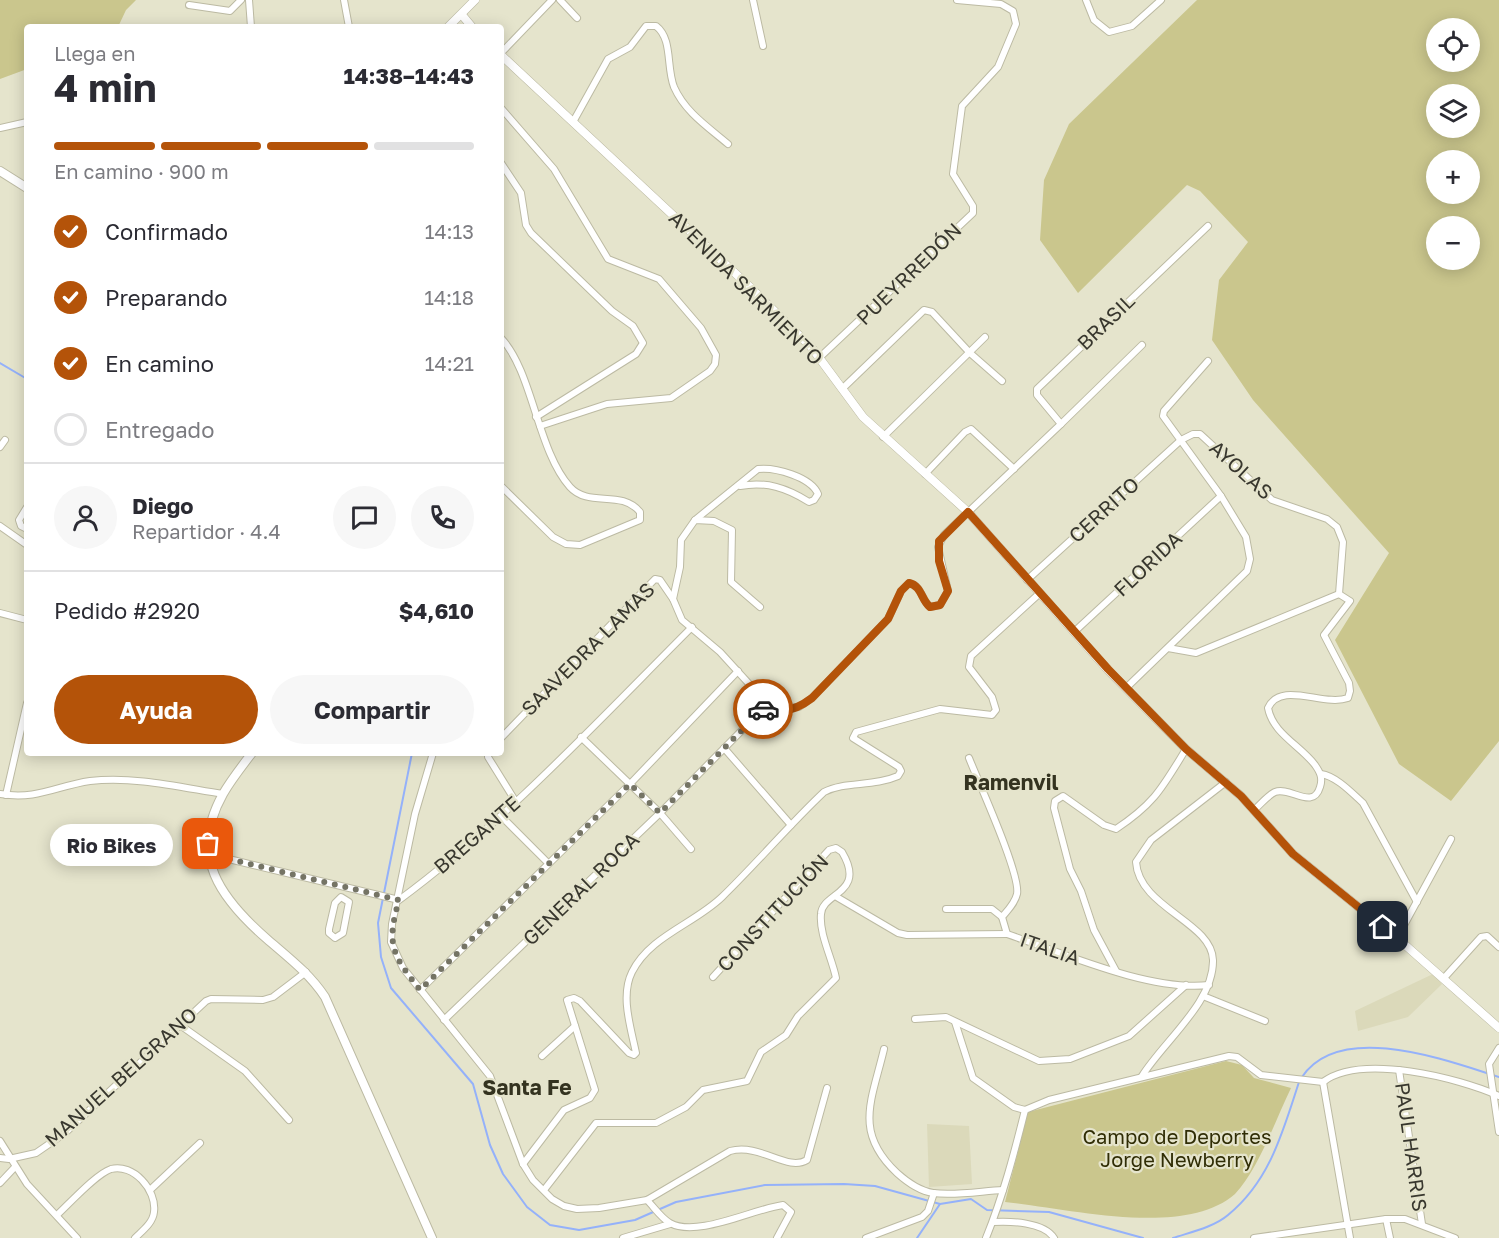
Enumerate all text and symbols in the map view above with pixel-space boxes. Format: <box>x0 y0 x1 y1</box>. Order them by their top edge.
map controls <box>1426 18 1480 270</box>
button: locate <box>1426 18 1480 72</box>
text: Llega en <box>54 41 136 65</box>
text: 14:38–14:43 <box>343 62 474 89</box>
text: 4 min <box>54 64 157 111</box>
button: layers <box>1426 84 1480 138</box>
button: + <box>1426 150 1480 204</box>
text: En camino · 900 m <box>54 159 229 183</box>
street label: AVENIDA SARMIENTO <box>665 205 829 369</box>
icon: check <box>54 215 87 248</box>
button: − <box>1426 216 1480 270</box>
street label: PUEYRREDÓN <box>851 217 966 329</box>
text: Confirmado <box>105 218 228 245</box>
text: 14:13 <box>425 219 474 243</box>
icon: check <box>54 281 87 314</box>
text: Preparando <box>105 284 228 311</box>
text: 14:18 <box>424 285 474 309</box>
street label: BRASIL <box>1072 288 1139 354</box>
icon: check <box>54 347 87 380</box>
text: En camino <box>105 350 214 377</box>
text: 14:21 <box>425 351 474 375</box>
text: Entregado <box>105 416 214 443</box>
street label: AYOLAS <box>1205 435 1278 504</box>
street label: CERRITO <box>1063 472 1143 547</box>
button: person <box>54 486 117 549</box>
button: chat <box>333 486 396 549</box>
button: phone <box>411 486 474 549</box>
text: Diego <box>132 492 193 519</box>
text: Repartidor · 4.4 <box>132 519 281 543</box>
street label: FLORIDA <box>1108 526 1186 601</box>
street label: SAAVEDRA LAMAS <box>516 577 659 720</box>
text: Pedido #2920 <box>54 597 200 624</box>
text: $4,610 <box>399 597 474 624</box>
button: Ayuda <box>54 675 258 744</box>
button: Compartir <box>270 675 474 744</box>
courier <box>733 679 793 739</box>
icon: car <box>747 693 780 726</box>
district label: Ramenvil <box>963 769 1059 795</box>
street label: BREGANTE <box>428 790 524 878</box>
pin <box>182 818 233 869</box>
callout: Rio Bikes <box>49 823 172 865</box>
icon: bag <box>191 827 224 860</box>
street label: GENERAL ROCA <box>517 827 643 950</box>
text: Rio Bikes <box>66 833 157 857</box>
street label: CONSTITUCIÓN <box>712 849 833 976</box>
pin <box>1357 901 1408 952</box>
icon: home <box>1366 910 1399 943</box>
street label: ITALIA <box>1017 927 1083 969</box>
street label: MANUEL BELGRANO <box>39 1002 201 1151</box>
district label: Santa Fe <box>482 1074 572 1100</box>
street label: PAUL HARRIS <box>1391 1081 1433 1213</box>
park label: Campo de Deportes Jorge Newberry <box>1082 1124 1272 1171</box>

